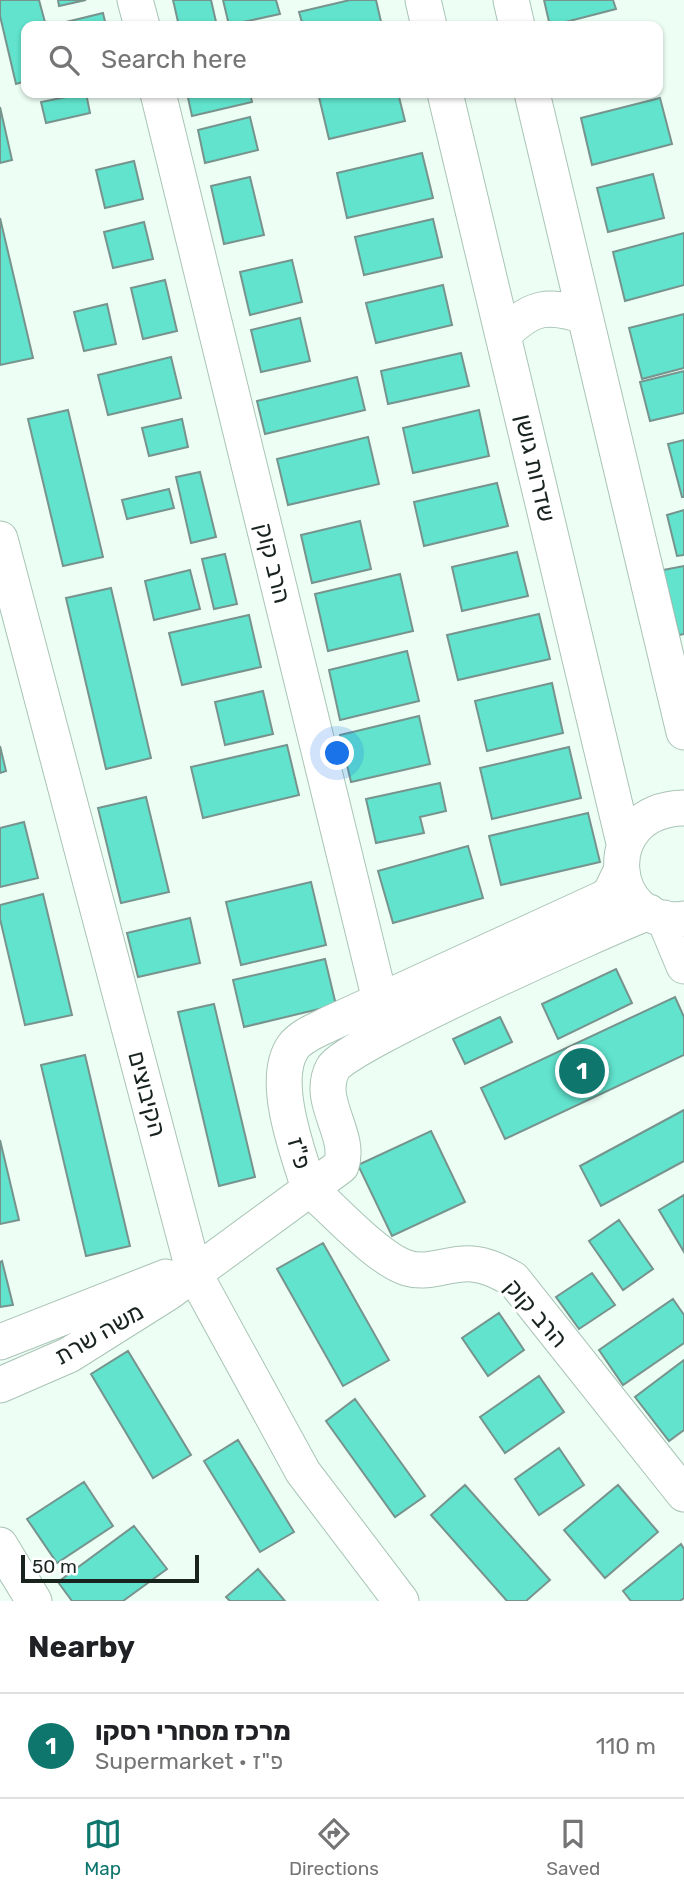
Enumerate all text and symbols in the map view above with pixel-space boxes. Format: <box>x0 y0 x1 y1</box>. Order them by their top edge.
search box <box>21 21 663 98</box>
icon: search <box>45 41 83 79</box>
text: Search here <box>101 44 247 75</box>
street label: שדרות גושן <box>509 411 561 525</box>
street label: הרב קוק <box>250 520 296 606</box>
your location <box>320 736 354 770</box>
pin: 1 <box>559 1045 605 1097</box>
street label: הקיבוצים <box>122 1048 172 1140</box>
street label: פ"ז <box>281 1134 317 1172</box>
street label: הרב קוק <box>499 1273 573 1353</box>
street label: משה שרת <box>50 1297 148 1371</box>
scale bar <box>21 1552 200 1584</box>
text: 50 m <box>32 1555 77 1578</box>
text: Nearby <box>28 1629 135 1665</box>
text: מרכז מסחרי רסקו <box>95 1716 291 1747</box>
text: 1 <box>45 1732 57 1760</box>
text: 110 m <box>596 1732 656 1760</box>
text: Supermarket · פ"ז <box>95 1747 283 1775</box>
tab: Map <box>84 1815 122 1880</box>
tab: Directions <box>289 1815 379 1880</box>
tab: Saved <box>546 1815 600 1880</box>

